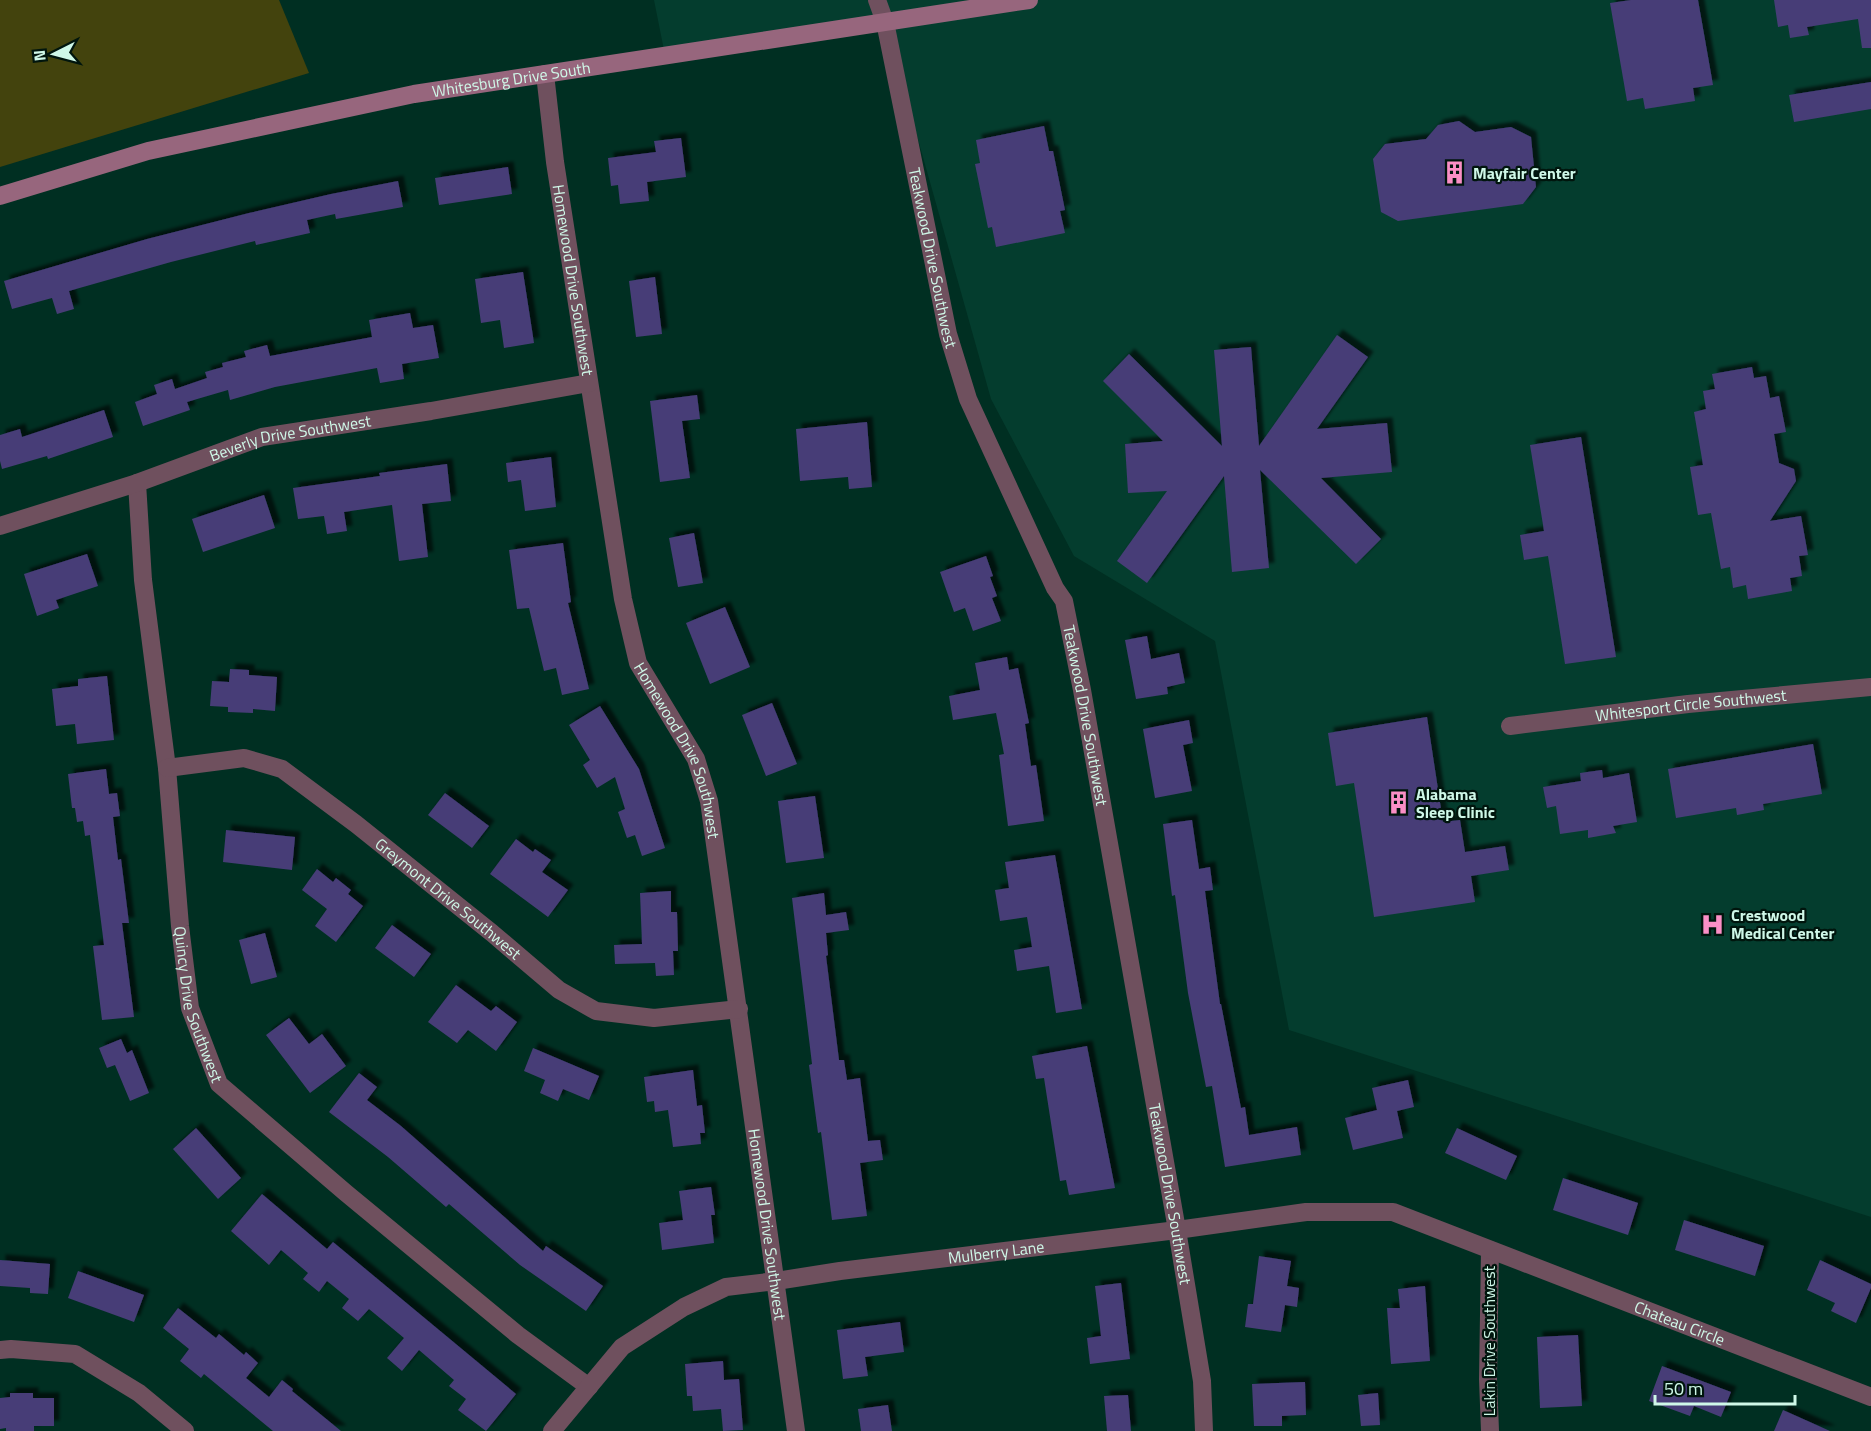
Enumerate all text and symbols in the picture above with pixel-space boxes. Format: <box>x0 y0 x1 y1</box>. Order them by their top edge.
north arrow <box>24 24 84 84</box>
text: N <box>27 49 52 62</box>
street label: Whitesburg Drive South <box>430 55 592 103</box>
building icon: Mayfair Center <box>1442 160 1468 186</box>
place label: Mayfair Center <box>1473 161 1576 185</box>
street label: Teakwood Drive Southwest <box>903 166 964 351</box>
street label: Homewood Drive Southwest <box>547 183 600 378</box>
street label: Beverly Drive Southwest <box>206 408 373 467</box>
street label: Teakwood Drive Southwest <box>1057 623 1114 808</box>
street label: Homewood Drive Southwest <box>628 657 726 841</box>
street label: Whitesport Circle Southwest <box>1594 683 1788 727</box>
place label: Alabama Sleep Clinic <box>1416 782 1495 824</box>
building icon: Alabama Sleep Clinic <box>1385 790 1411 816</box>
street label: Greymont Drive Southwest <box>370 832 527 965</box>
place label: Crestwood Medical Center <box>1731 903 1834 945</box>
hospital icon: Crestwood Medical Center <box>1700 911 1726 937</box>
street label: Quincy Drive Southwest <box>168 925 229 1086</box>
street label: Teakwood Drive Southwest <box>1143 1101 1198 1287</box>
street label: Homewood Drive Southwest <box>742 1127 793 1322</box>
street label: Mulberry Lane <box>947 1234 1046 1270</box>
street label: Lakin Drive Southwest <box>1477 1265 1501 1416</box>
street label: Chateau Circle <box>1631 1295 1729 1351</box>
scale bar <box>1655 1368 1794 1406</box>
text: 50 m <box>1664 1375 1703 1402</box>

